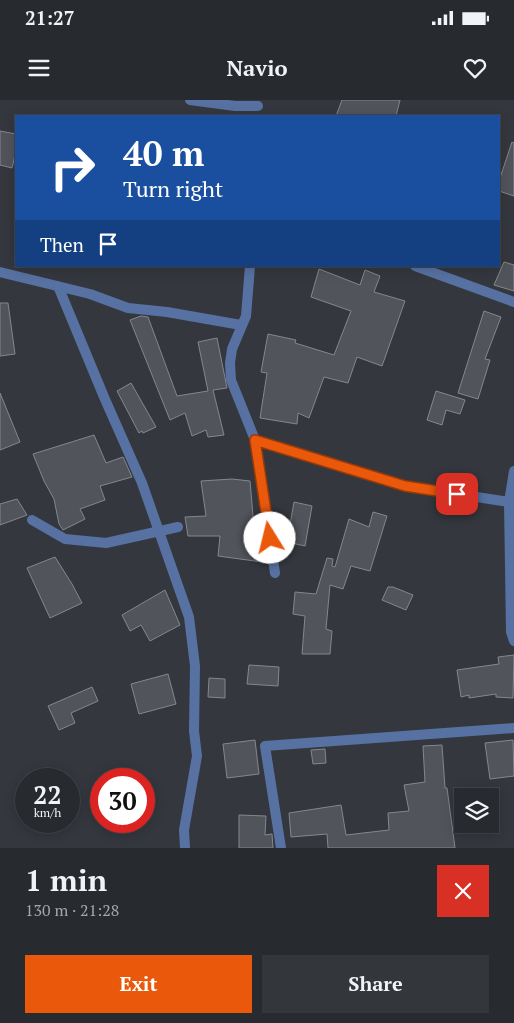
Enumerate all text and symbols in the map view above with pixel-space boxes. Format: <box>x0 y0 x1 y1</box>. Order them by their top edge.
text: 21:27 <box>25 5 74 30</box>
text: Navio <box>226 53 288 82</box>
icon: menu <box>25 54 53 82</box>
icon: heart <box>461 54 489 82</box>
text: 40 m <box>123 130 204 176</box>
icon: right <box>40 135 105 200</box>
text: Turn right <box>123 174 223 203</box>
icon: arrive <box>94 230 122 258</box>
text: Then <box>40 232 84 257</box>
pin <box>436 473 478 515</box>
icon: arrive <box>443 480 471 508</box>
position arrow <box>243 511 295 563</box>
speed limit sign: 30 <box>90 768 155 833</box>
text: 22 <box>33 778 62 811</box>
map controls <box>454 788 499 833</box>
button: layers <box>454 788 499 833</box>
text: km/h <box>34 805 61 820</box>
text: 1 min <box>25 860 107 900</box>
button: close <box>437 865 489 917</box>
text: 130 m · 21:28 <box>25 899 119 921</box>
button: Exit <box>25 955 252 1013</box>
button: Share <box>262 955 489 1013</box>

